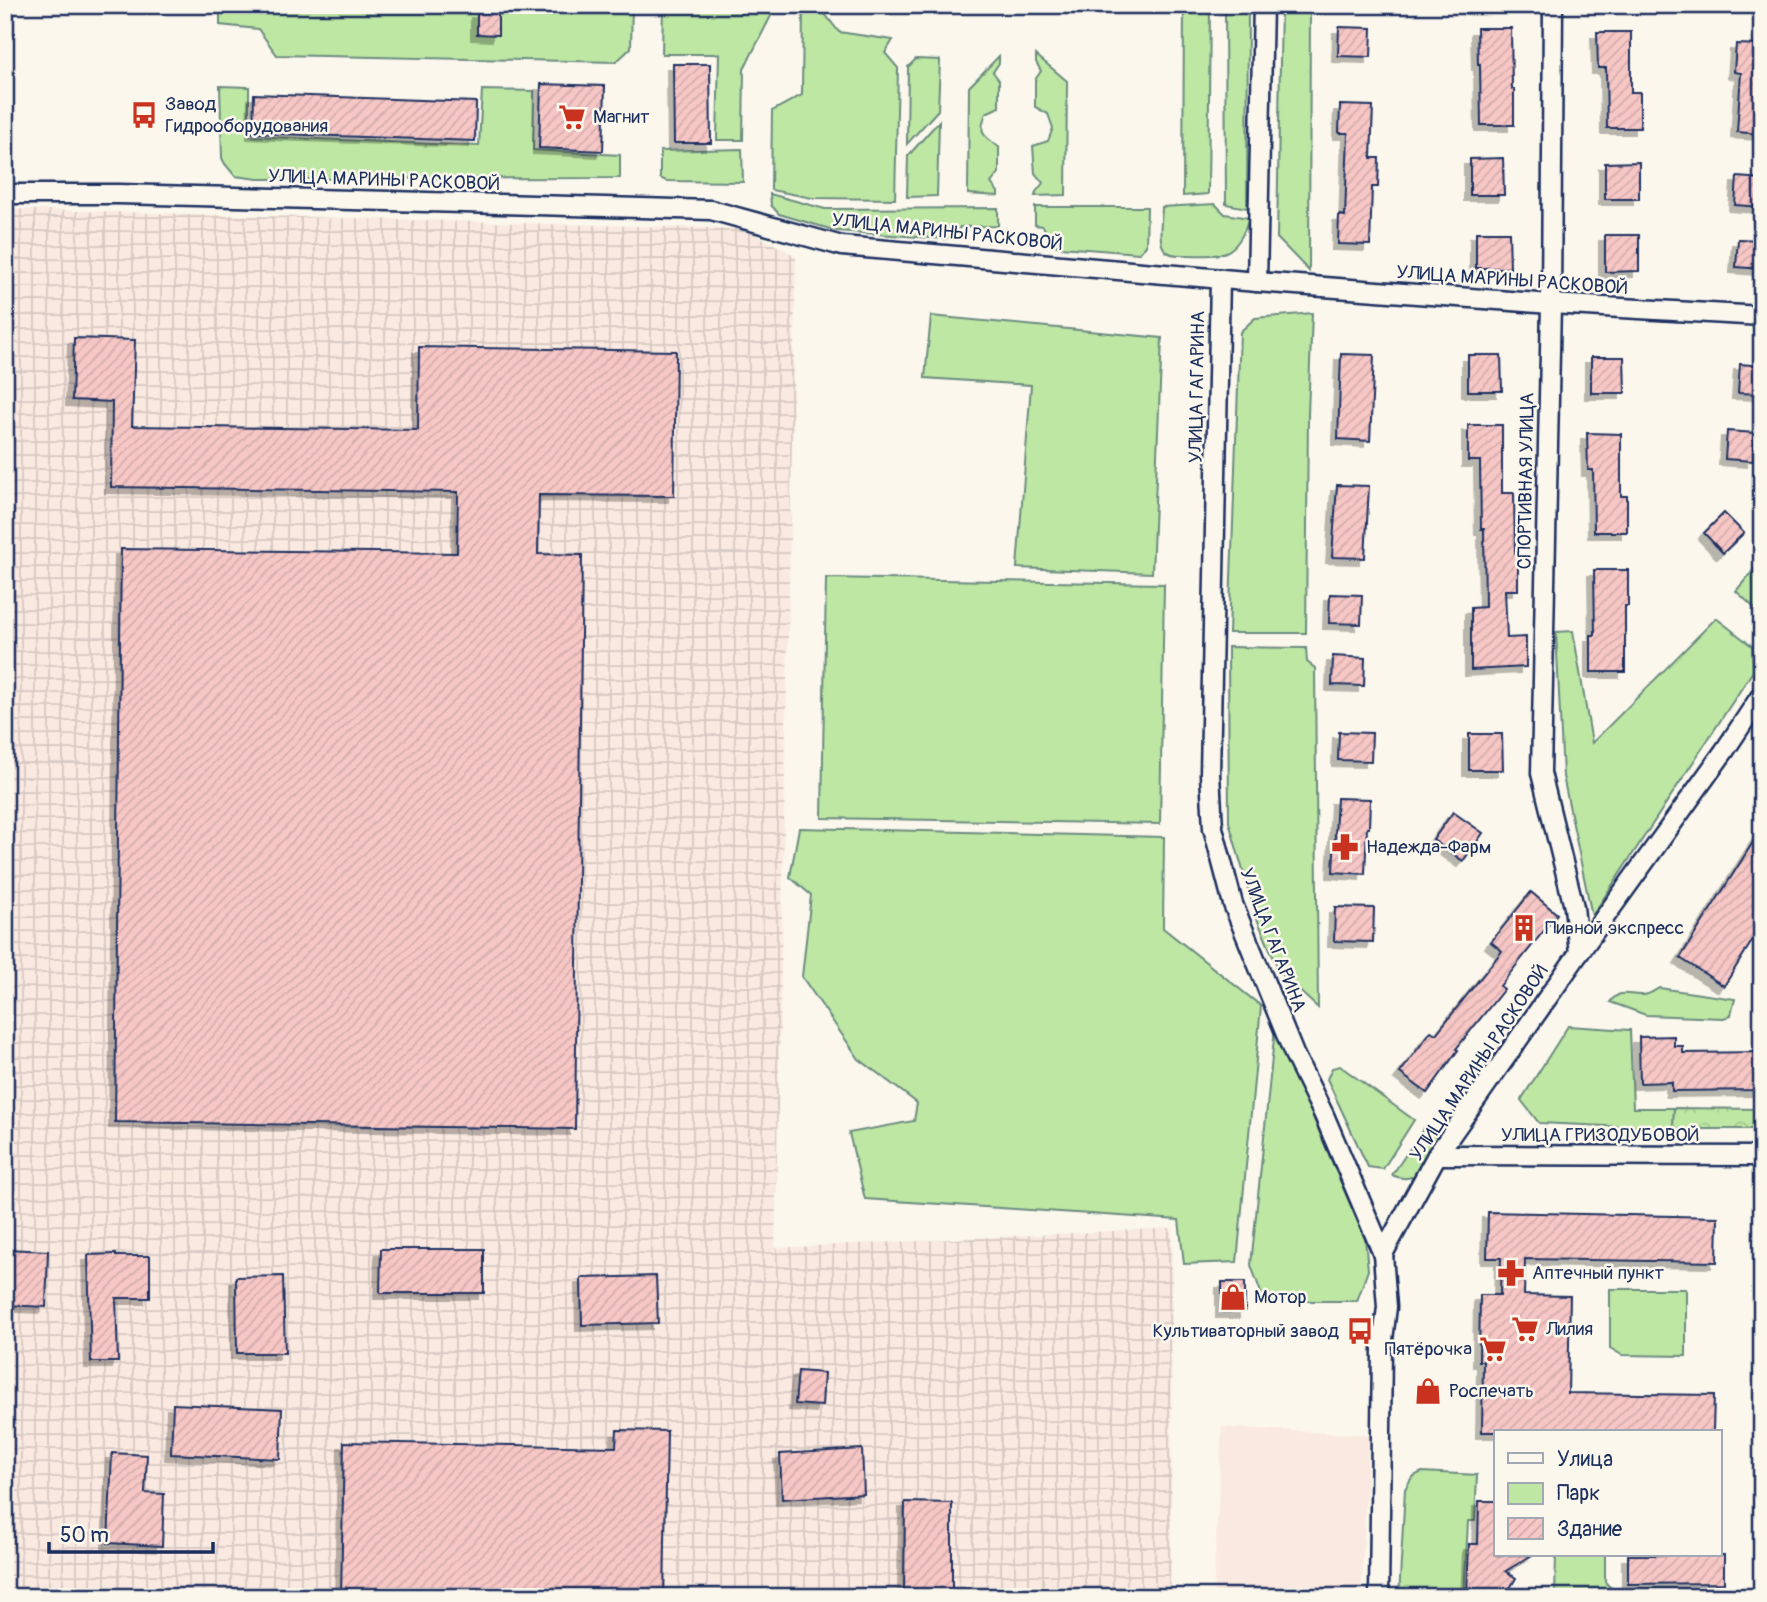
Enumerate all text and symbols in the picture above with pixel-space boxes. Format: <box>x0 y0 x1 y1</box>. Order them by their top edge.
place label: Завод Гидрооборудования <box>165 92 328 138</box>
bus stop icon: Завод Гидрооборудования <box>129 100 159 130</box>
supermarket icon: Магнит <box>557 102 587 132</box>
place label: Магнит <box>593 105 650 129</box>
street label: УЛИЦА МАРИНЫ РАСКОВОЙ <box>268 164 500 196</box>
street label: УЛИЦА МАРИНЫ РАСКОВОЙ <box>831 208 1063 256</box>
street label: УЛИЦА МАРИНЫ РАСКОВОЙ <box>1396 260 1628 300</box>
street label: УЛИЦА ГАГАРИНА <box>1184 311 1210 463</box>
street label: СПОРТИВНАЯ УЛИЦА <box>1512 392 1540 570</box>
pharmacy icon: Надежда-Фарм <box>1330 832 1360 862</box>
place label: Надежда-Фарм <box>1366 835 1491 859</box>
street label: УЛИЦА ГАГАРИНА <box>1235 865 1311 1015</box>
building icon: Пивной экспресс <box>1509 913 1539 943</box>
place label: Пивной экспресс <box>1545 916 1684 940</box>
street label: УЛИЦА МАРИНЫ РАСКОВОЙ <box>1404 960 1554 1166</box>
street label: УЛИЦА ГРИЗОДУБОВОЙ <box>1501 1123 1699 1147</box>
pharmacy icon: Аптечный пункт <box>1496 1258 1526 1288</box>
place label: Аптечный пункт <box>1532 1261 1664 1285</box>
shop icon: Мотор <box>1218 1282 1248 1312</box>
place label: Мотор <box>1254 1285 1307 1309</box>
supermarket icon: Лилия <box>1510 1314 1540 1344</box>
bus stop icon: Культиваторный завод <box>1345 1316 1375 1346</box>
place label: Лилия <box>1545 1317 1593 1341</box>
place label: Культиваторный завод <box>1152 1319 1340 1343</box>
supermarket icon: Пятёрочка <box>1478 1334 1508 1364</box>
place label: Пятёрочка <box>1384 1337 1472 1361</box>
shop icon: Роспечать <box>1413 1376 1443 1406</box>
place label: Роспечать <box>1449 1379 1534 1403</box>
legend <box>1494 1430 1722 1556</box>
text: Улица <box>1557 1446 1613 1473</box>
text: Парк <box>1557 1480 1600 1507</box>
scale bar <box>49 1511 214 1555</box>
text: Здание <box>1557 1516 1623 1543</box>
text: 50 m <box>60 1522 109 1549</box>

